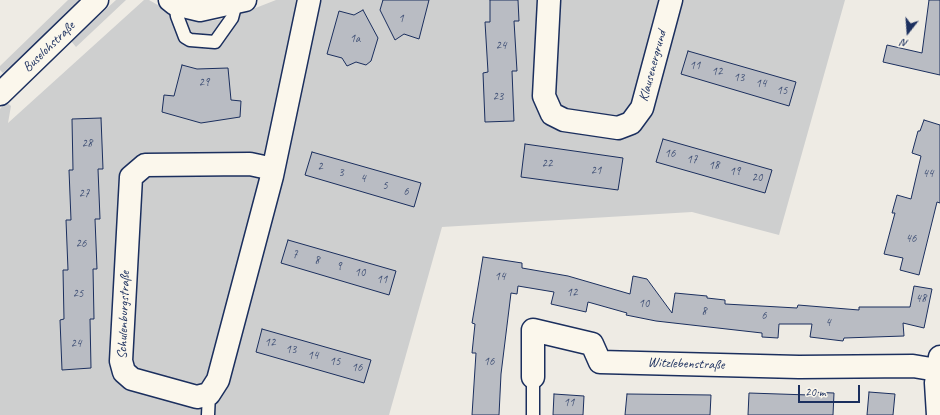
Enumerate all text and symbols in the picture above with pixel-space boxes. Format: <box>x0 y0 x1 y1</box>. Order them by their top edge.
house number: 1 <box>398 12 404 26</box>
north arrow <box>888 12 928 52</box>
street label: Buselohstraße <box>19 18 79 76</box>
street label: Klausenergrund <box>635 29 671 103</box>
house number: 1a <box>350 32 360 46</box>
text: N <box>899 36 910 51</box>
house number: 24 <box>496 39 506 53</box>
house number: 11 <box>690 59 700 73</box>
house number: 12 <box>712 65 722 79</box>
house number: 13 <box>734 71 744 85</box>
house number: 29 <box>199 76 209 90</box>
house number: 14 <box>756 77 766 91</box>
house number: 15 <box>777 84 787 98</box>
house number: 23 <box>493 90 503 104</box>
house number: 28 <box>82 137 92 151</box>
house number: 16 <box>665 147 675 161</box>
house number: 17 <box>687 153 697 167</box>
house number: 22 <box>542 157 552 171</box>
house number: 18 <box>709 159 719 173</box>
house number: 2 <box>317 160 323 174</box>
house number: 21 <box>591 164 601 178</box>
house number: 19 <box>730 165 740 179</box>
house number: 3 <box>338 166 344 180</box>
house number: 44 <box>923 167 933 181</box>
house number: 20 <box>752 171 762 185</box>
house number: 4 <box>360 172 366 186</box>
house number: 5 <box>382 179 388 193</box>
house number: 6 <box>403 185 409 199</box>
house number: 27 <box>79 187 89 201</box>
house number: 46 <box>906 232 916 246</box>
house number: 26 <box>76 237 86 251</box>
house number: 7 <box>292 248 298 262</box>
house number: 8 <box>314 254 320 268</box>
house number: 9 <box>336 260 342 274</box>
house number: 10 <box>355 266 365 280</box>
house number: 14 <box>495 270 505 284</box>
street label: Schulenburgstraße <box>114 271 134 359</box>
house number: 11 <box>377 273 387 287</box>
house number: 12 <box>567 286 577 300</box>
house number: 25 <box>73 287 83 301</box>
house number: 48 <box>916 292 926 306</box>
house number: 10 <box>639 297 649 311</box>
house number: 8 <box>701 305 707 319</box>
house number: 6 <box>761 309 767 323</box>
house number: 4 <box>825 316 831 330</box>
house number: 12 <box>265 336 275 350</box>
house number: 24 <box>71 337 81 351</box>
house number: 13 <box>286 343 296 357</box>
house number: 14 <box>308 349 318 363</box>
street label: Witzlebenstraße <box>647 354 725 374</box>
house number: 15 <box>330 355 340 369</box>
house number: 16 <box>484 355 494 369</box>
house number: 16 <box>352 361 362 375</box>
scale bar <box>800 377 862 403</box>
text: 20 m <box>805 384 825 400</box>
house number: 11 <box>564 396 574 410</box>

